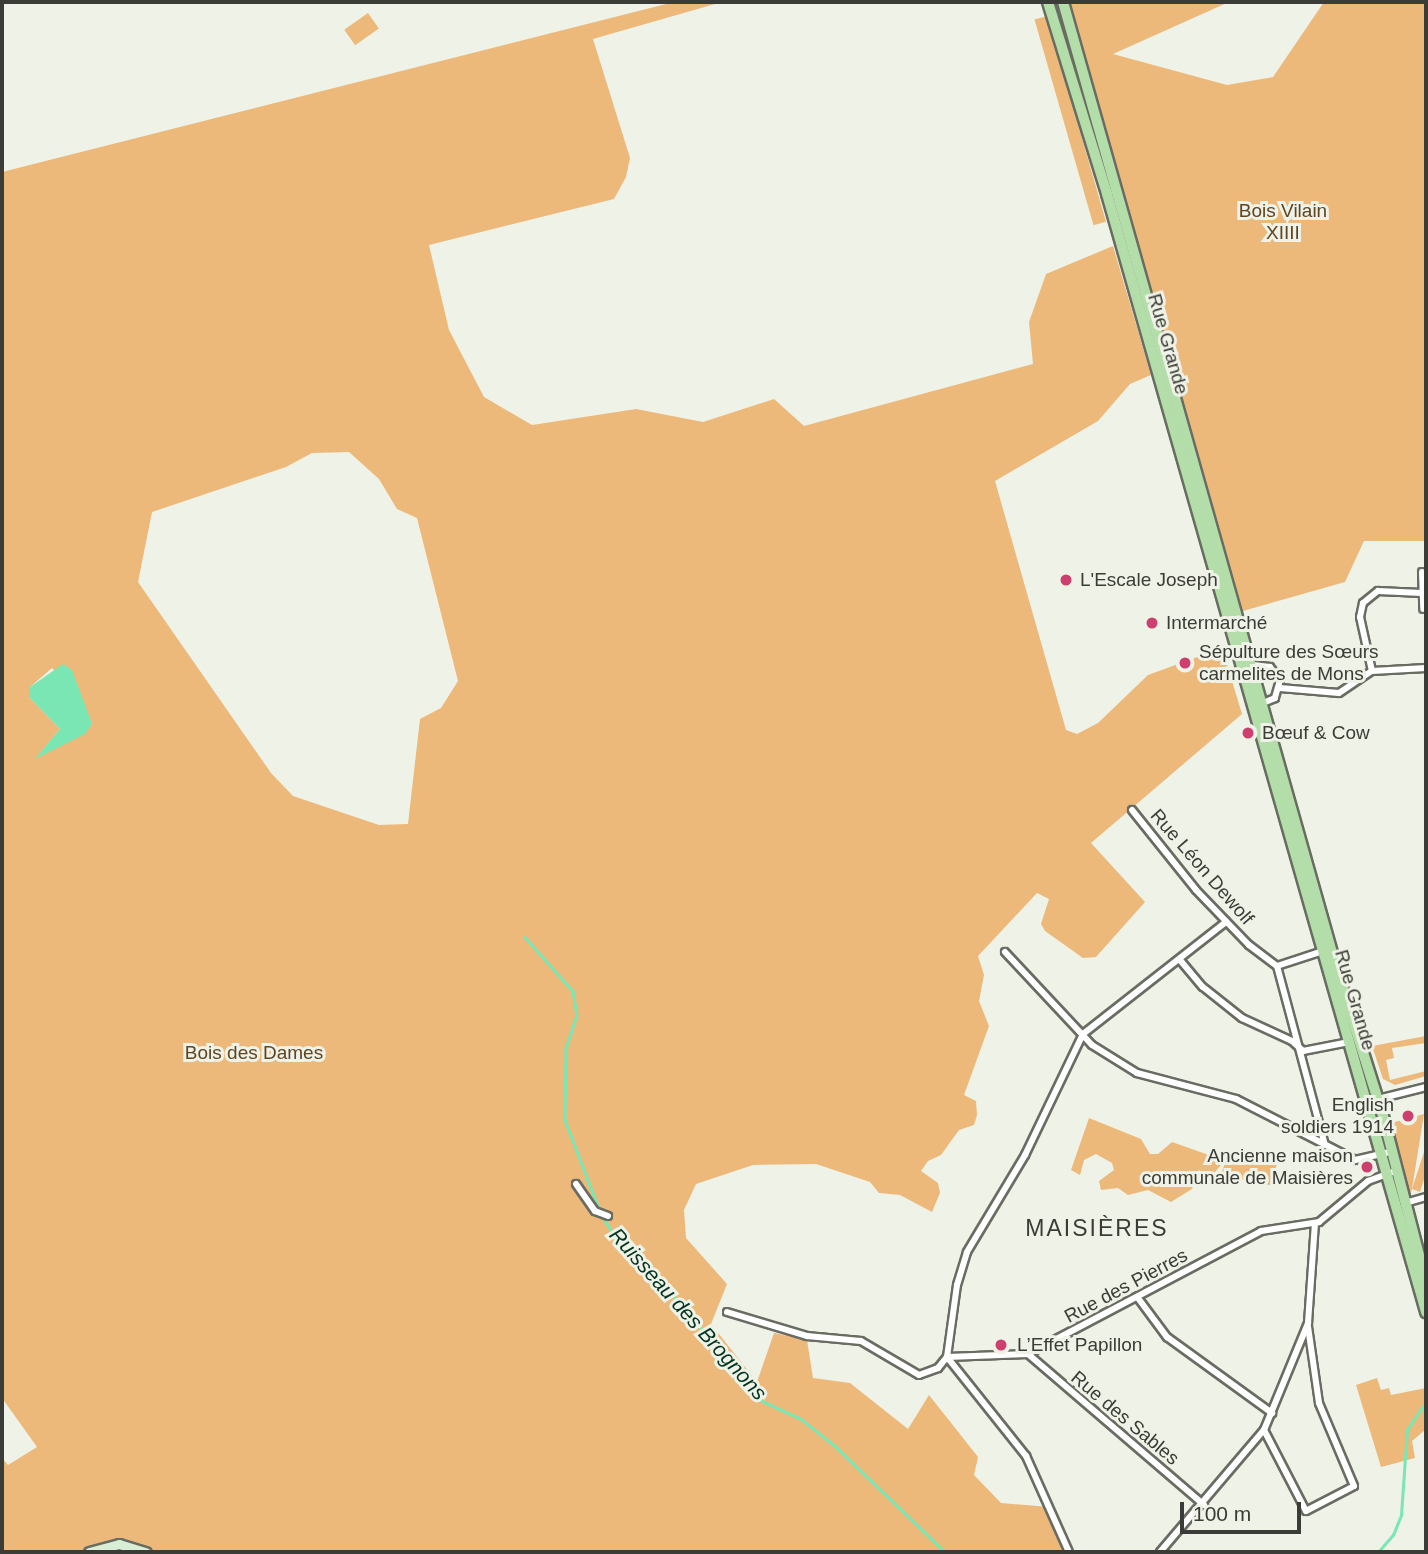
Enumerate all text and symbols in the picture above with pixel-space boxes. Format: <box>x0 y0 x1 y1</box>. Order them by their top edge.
park label: Bois Vilain XIIII <box>1239 200 1327 244</box>
street label: Rue Grande <box>1143 291 1193 397</box>
place label: L'Escale Joseph <box>1080 569 1218 591</box>
marker: L'Escale Joseph <box>1058 572 1074 588</box>
place label: Intermarché <box>1166 612 1267 634</box>
marker: Intermarché <box>1144 615 1160 631</box>
place label: Sépulture des Sœurs carmelites de Mons <box>1199 641 1379 685</box>
marker: Sépulture des Sœurs carmelites de Mons <box>1177 655 1193 671</box>
place label: Bœuf & Cow <box>1262 722 1370 744</box>
marker: Bœuf & Cow <box>1240 725 1256 741</box>
street label: Rue Léon Dewolf <box>1146 805 1258 929</box>
street label: Rue Grande <box>1330 947 1380 1053</box>
park label: Bois des Dames <box>185 1042 323 1064</box>
place label: English soldiers 1914 <box>1281 1094 1394 1138</box>
marker: English soldiers 1914 <box>1400 1108 1416 1124</box>
place label: Ancienne maison communale de Maisières <box>1142 1145 1353 1189</box>
marker: Ancienne maison communale de Maisières <box>1359 1159 1375 1175</box>
district label: MAISIÈRES <box>1026 1214 1168 1242</box>
water label: Ruisseau des Brognons <box>604 1223 772 1405</box>
street label: Rue des Pierres <box>1061 1244 1191 1328</box>
place label: L’Effet Papillon <box>1017 1334 1142 1356</box>
marker: L’Effet Papillon <box>991 1335 1011 1355</box>
street label: Rue des Sables <box>1066 1366 1184 1470</box>
scale bar <box>1183 1488 1304 1532</box>
text: 100 m <box>1193 1502 1251 1525</box>

